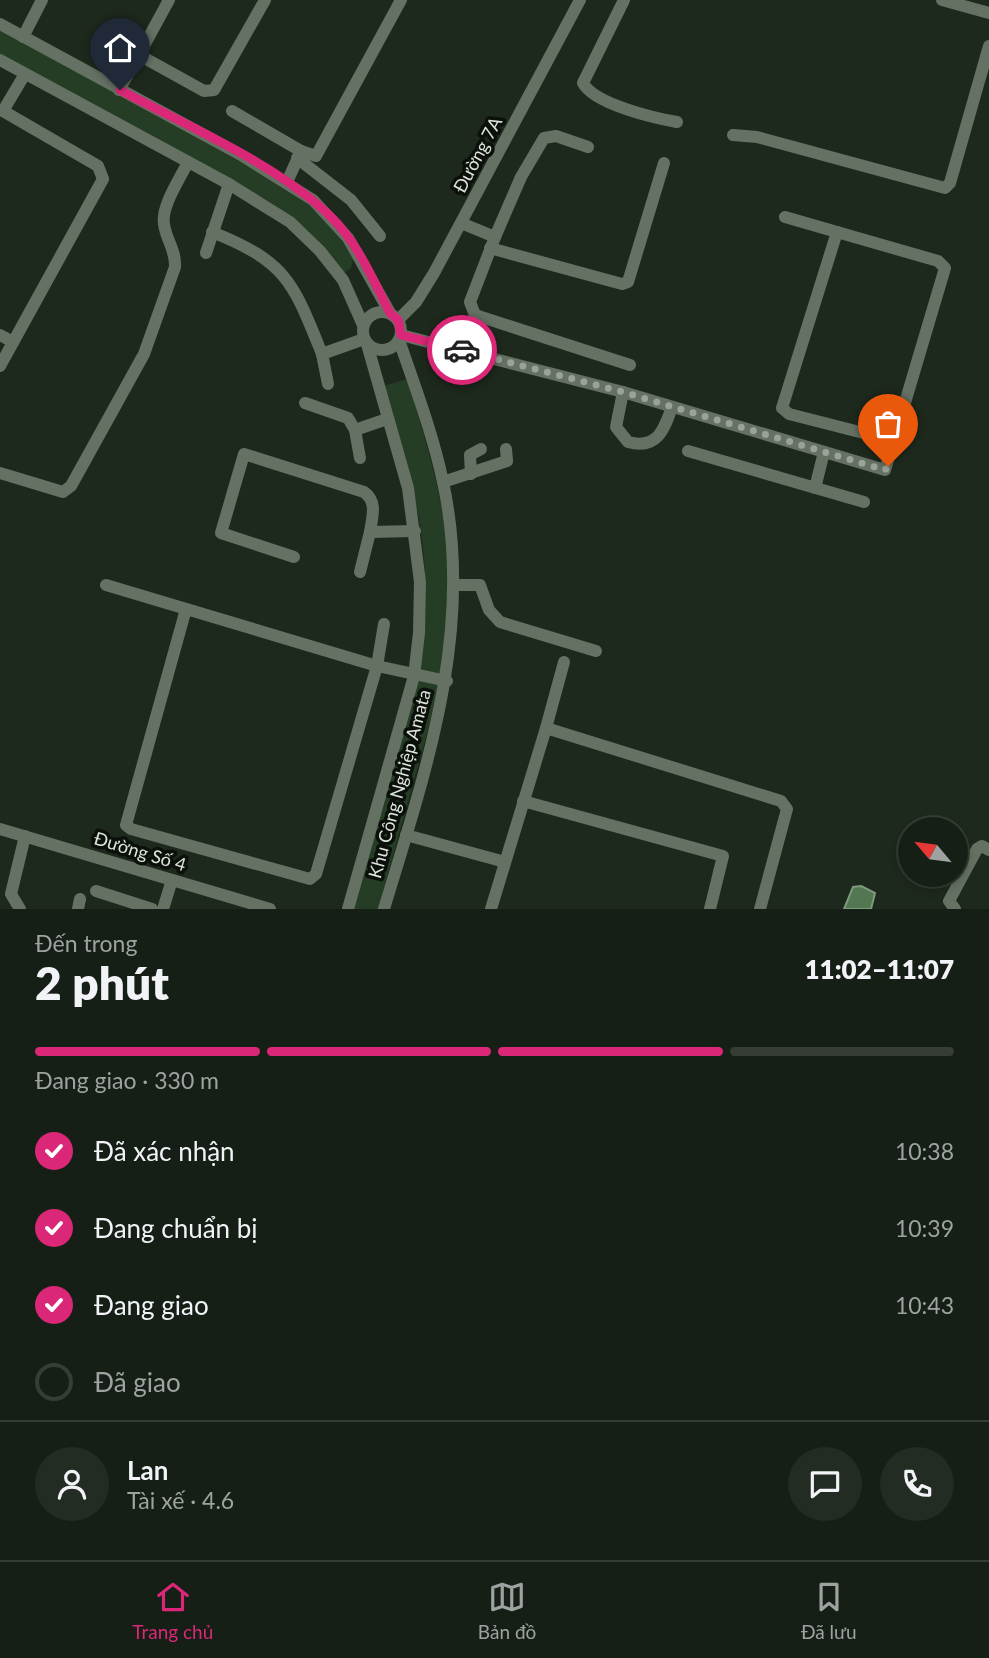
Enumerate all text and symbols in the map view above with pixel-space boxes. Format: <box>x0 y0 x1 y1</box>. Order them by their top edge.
pin <box>90 18 150 90</box>
icon: home <box>101 29 139 67</box>
street label: Đường 7A <box>448 112 507 196</box>
courier <box>427 315 497 385</box>
icon: car <box>443 331 481 369</box>
pin <box>858 394 918 466</box>
icon: bag <box>869 405 907 443</box>
street label: Khu Công Nghiệp Amata <box>363 687 435 881</box>
north arrow <box>898 817 968 887</box>
map controls <box>898 817 968 887</box>
street label: Đường Số 4 <box>92 827 189 875</box>
text: Đến trong <box>35 929 137 957</box>
text: 11:02–11:07 <box>804 953 954 985</box>
text: 2 phút <box>35 955 169 1010</box>
text: Đang giao · 330 m <box>35 1066 219 1094</box>
icon: check <box>35 1132 73 1170</box>
text: Đã xác nhận <box>94 1135 235 1167</box>
text: 10:38 <box>895 1137 954 1165</box>
icon: check <box>35 1209 73 1247</box>
text: Đang chuẩn bị <box>94 1212 258 1244</box>
text: 10:39 <box>895 1214 954 1242</box>
icon: check <box>35 1286 73 1324</box>
text: Đang giao <box>94 1289 209 1321</box>
text: 10:43 <box>895 1291 954 1319</box>
text: Đã giao <box>94 1366 181 1398</box>
button: person <box>35 1447 109 1521</box>
button: chat <box>788 1447 862 1521</box>
button: phone <box>880 1447 954 1521</box>
text: Lan <box>127 1454 168 1486</box>
text: Tài xế · 4.6 <box>127 1486 234 1514</box>
tab: Trang chủ <box>132 1578 213 1643</box>
tab: Bản đồ <box>478 1578 536 1643</box>
tab: Đã lưu <box>801 1578 857 1643</box>

